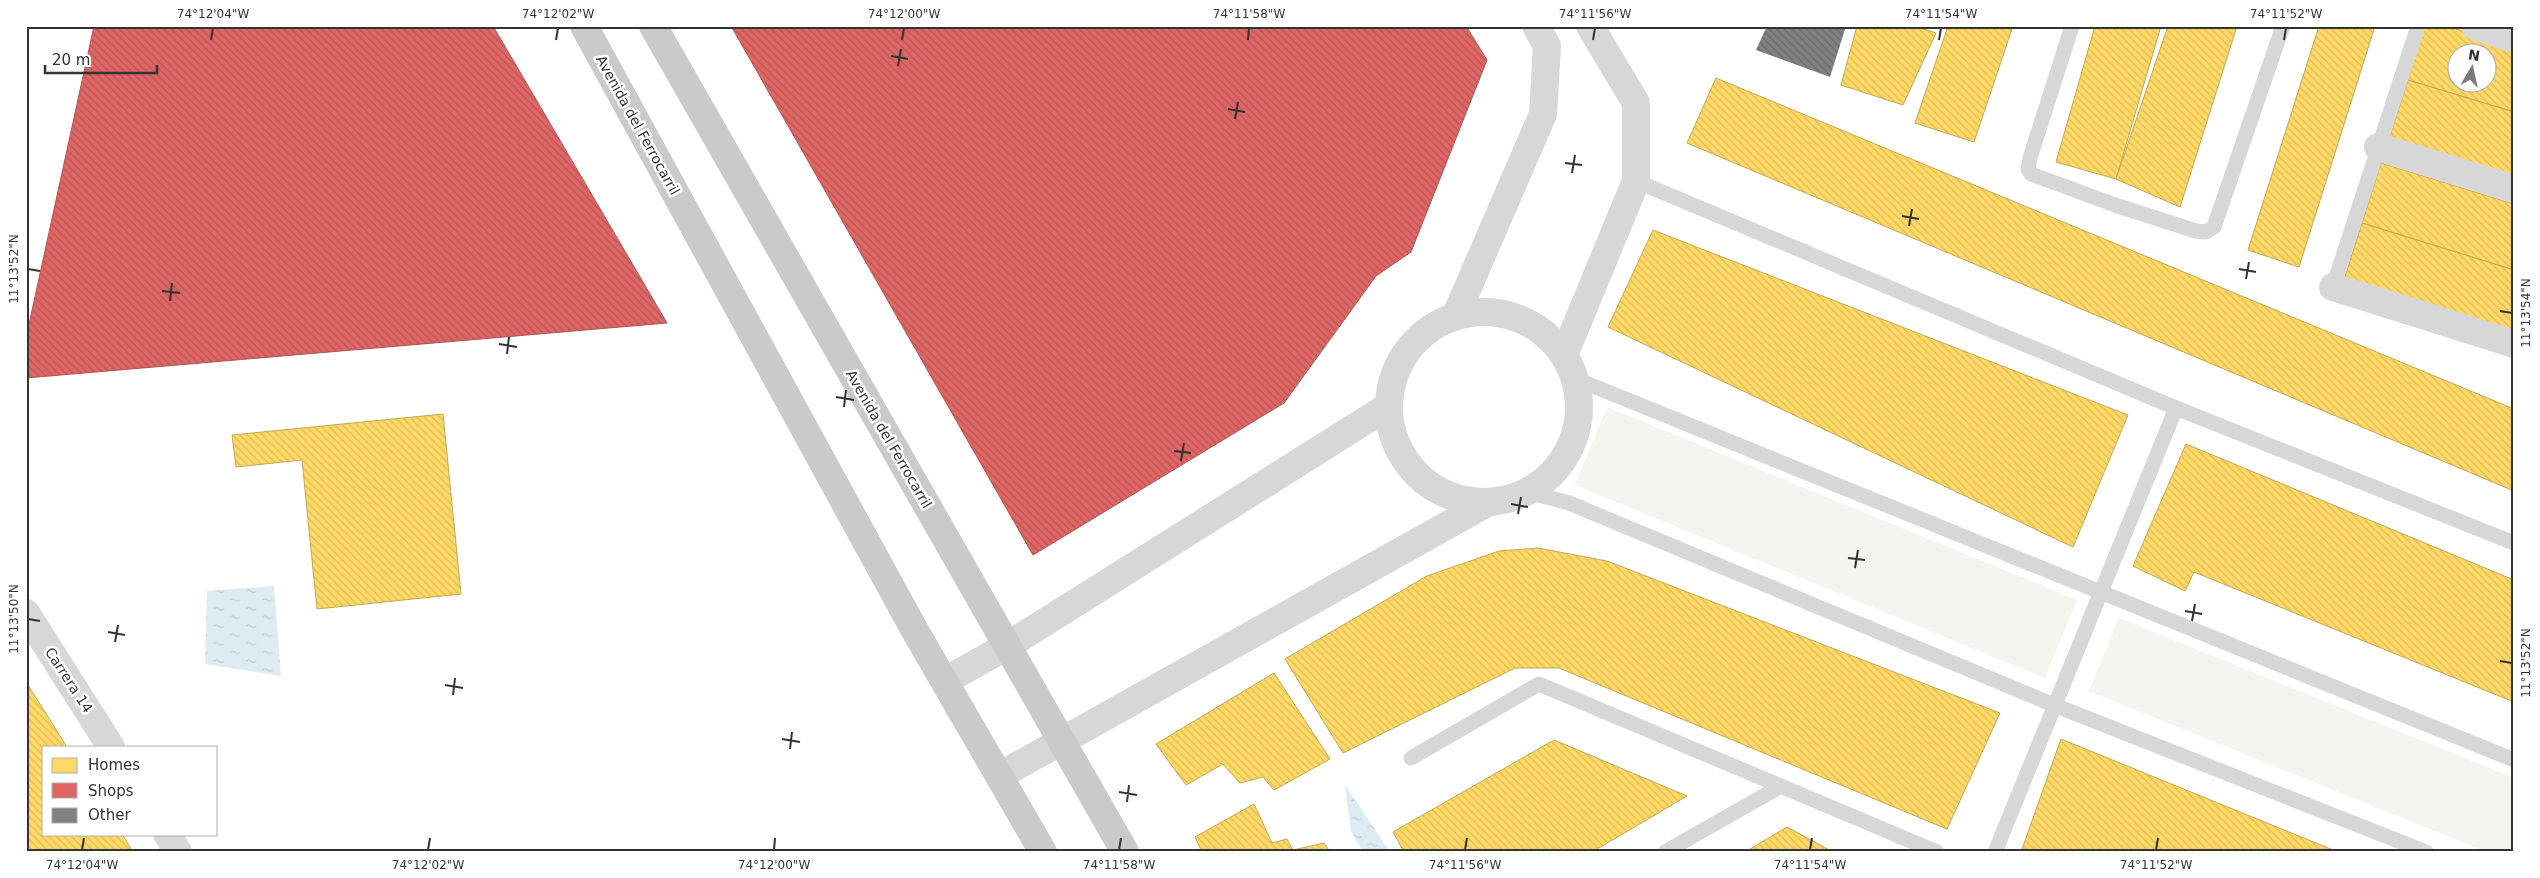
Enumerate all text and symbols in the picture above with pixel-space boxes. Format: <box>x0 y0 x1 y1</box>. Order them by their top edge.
text: 74°12'04"W <box>177 7 249 21</box>
text: 74°12'02"W <box>522 7 594 21</box>
text: 74°12'00"W <box>868 7 940 21</box>
text: 74°11'58"W <box>1213 7 1285 21</box>
text: 74°11'56"W <box>1559 7 1631 21</box>
text: 74°11'54"W <box>1905 7 1977 21</box>
text: 74°11'52"W <box>2250 7 2322 21</box>
scale bar <box>45 42 158 74</box>
north arrow <box>2448 42 2498 92</box>
text: N <box>2467 46 2481 64</box>
text: 20 m <box>52 51 90 69</box>
street label: Avenida del Ferrocarril <box>593 52 683 198</box>
text: 11°13'52"N <box>7 234 21 304</box>
text: 11°13'54"N <box>2519 278 2533 348</box>
street label: Avenida del Ferrocarril <box>843 367 935 511</box>
text: 11°13'50"N <box>7 584 21 654</box>
text: 11°13'52"N <box>2519 628 2533 698</box>
street label: Carrera 14 <box>42 644 96 716</box>
legend <box>42 746 218 836</box>
text: Homes <box>88 756 140 774</box>
text: Shops <box>88 782 134 800</box>
text: Other <box>88 806 131 824</box>
text: 74°12'04"W <box>46 858 118 872</box>
text: 74°12'02"W <box>392 858 464 872</box>
text: 74°12'00"W <box>738 858 810 872</box>
text: 74°11'58"W <box>1083 858 1155 872</box>
text: 74°11'56"W <box>1429 858 1501 872</box>
text: 74°11'54"W <box>1774 858 1846 872</box>
text: 74°11'52"W <box>2120 858 2192 872</box>

